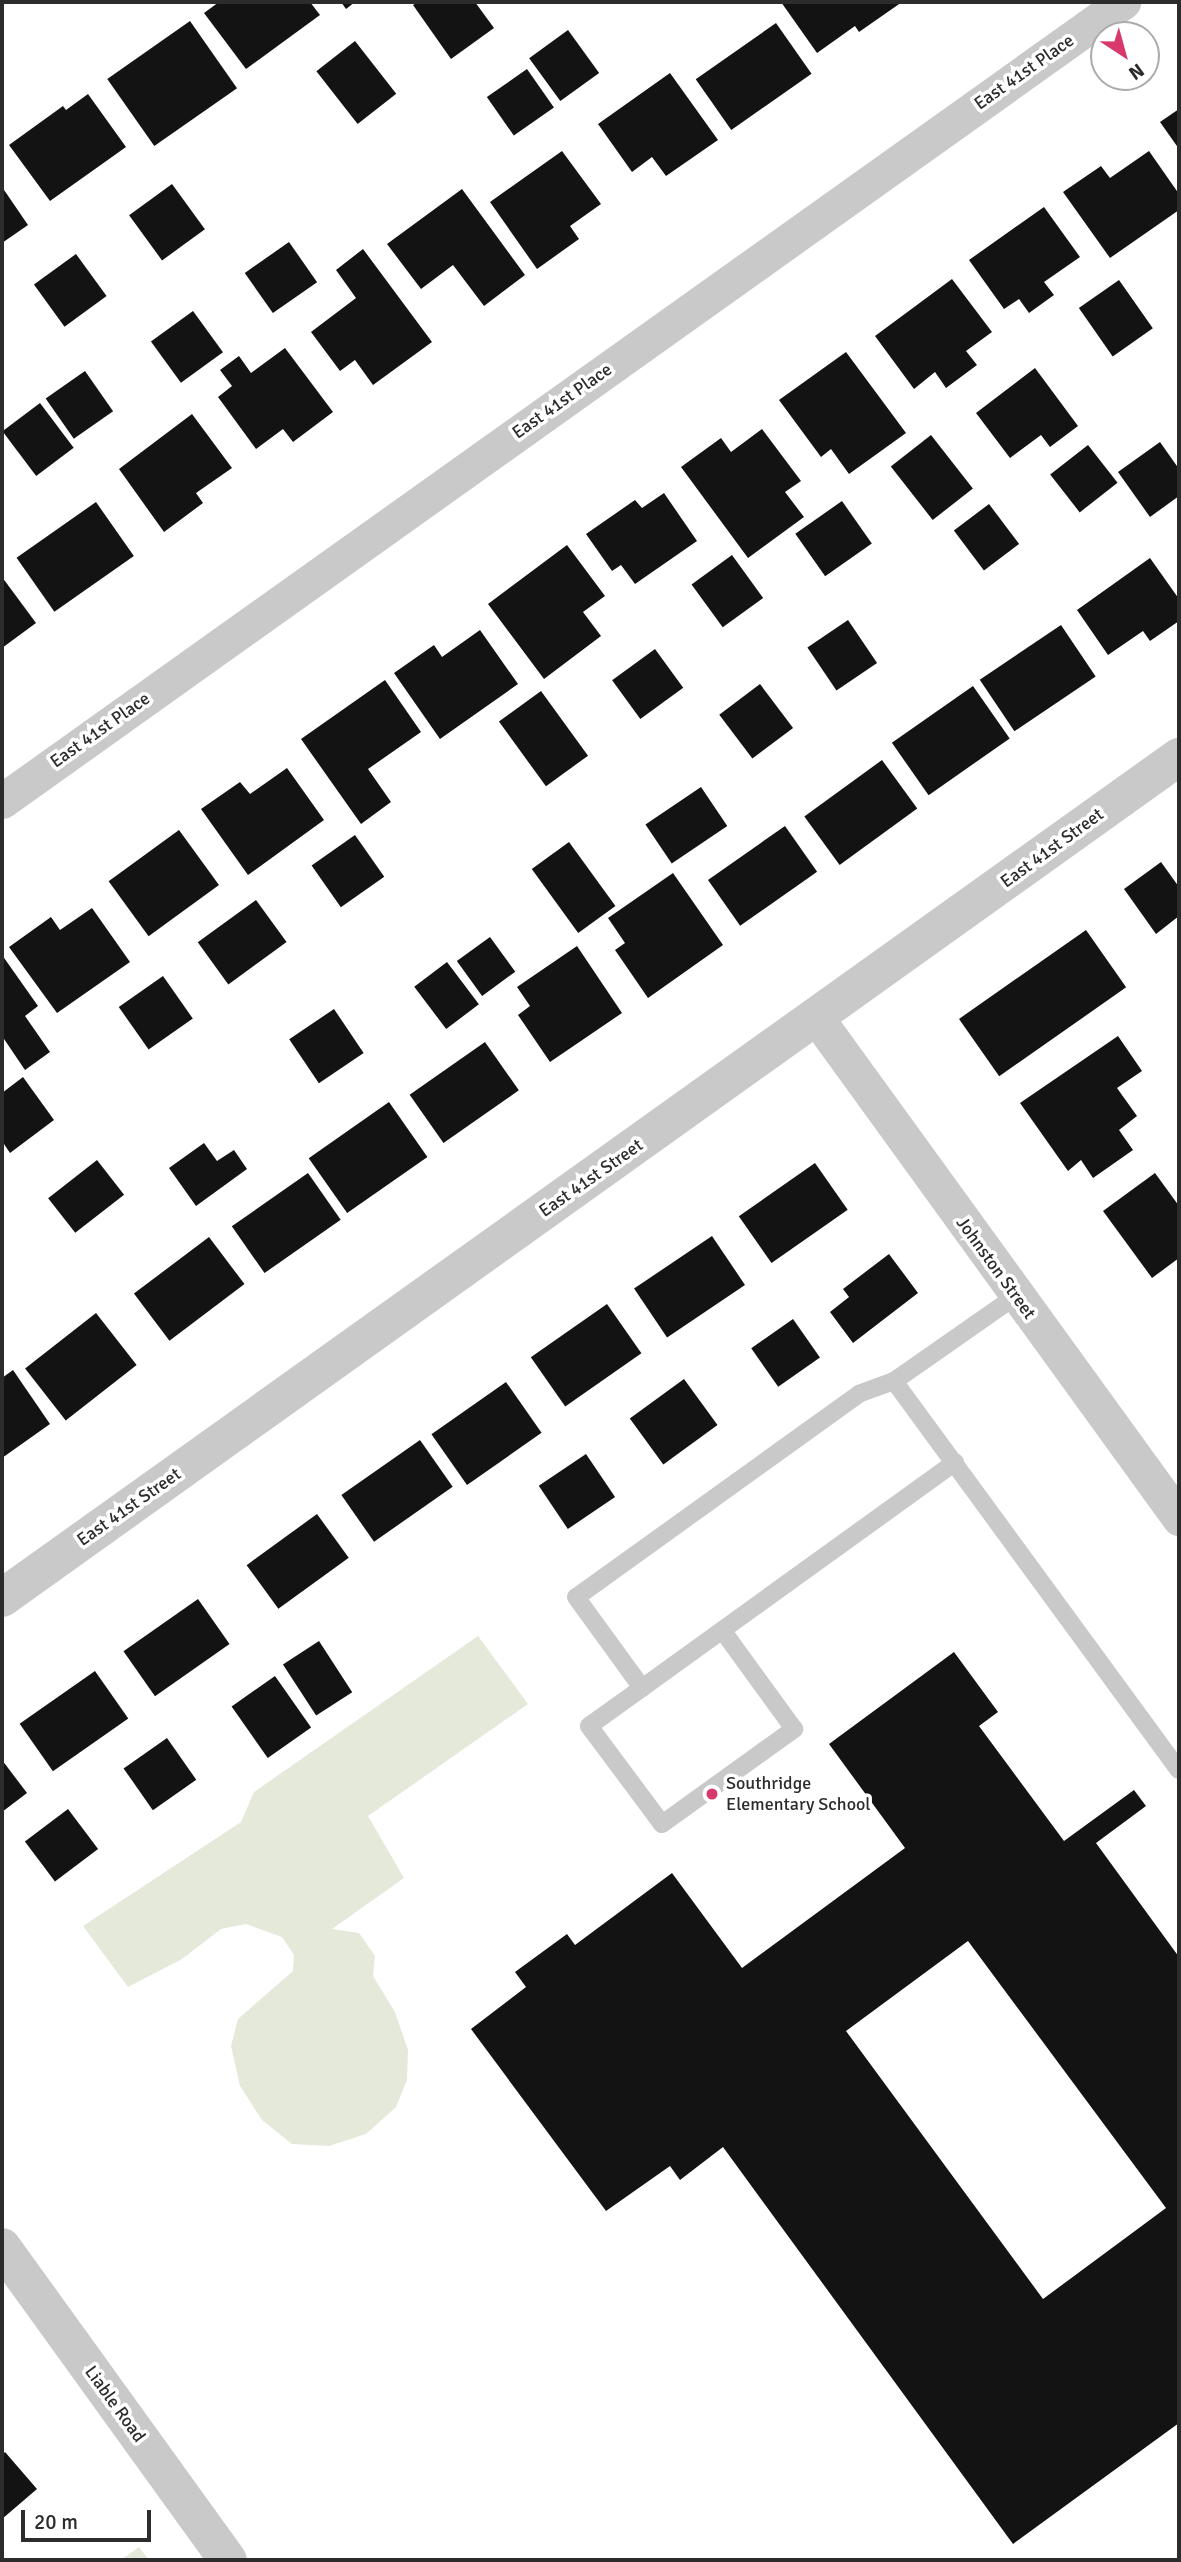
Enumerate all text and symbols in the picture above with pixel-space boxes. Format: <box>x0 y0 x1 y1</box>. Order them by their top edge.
north arrow <box>1090 21 1160 91</box>
street label: East 41st Place <box>970 30 1078 114</box>
text: N <box>1124 58 1149 85</box>
street label: East 41st Place <box>508 359 616 443</box>
street label: East 41st Place <box>46 688 154 772</box>
street label: East 41st Street <box>996 803 1108 893</box>
street label: East 41st Street <box>535 1134 647 1222</box>
street label: Johnston Street <box>952 1213 1040 1323</box>
street label: East 41st Street <box>73 1463 185 1551</box>
place label: Southridge Elementary School <box>726 1773 871 1816</box>
marker: Southridge Elementary School <box>704 1786 720 1802</box>
street label: Liable Road <box>80 2362 150 2446</box>
scale bar <box>24 2496 154 2540</box>
text: 20 m <box>34 2509 78 2535</box>

